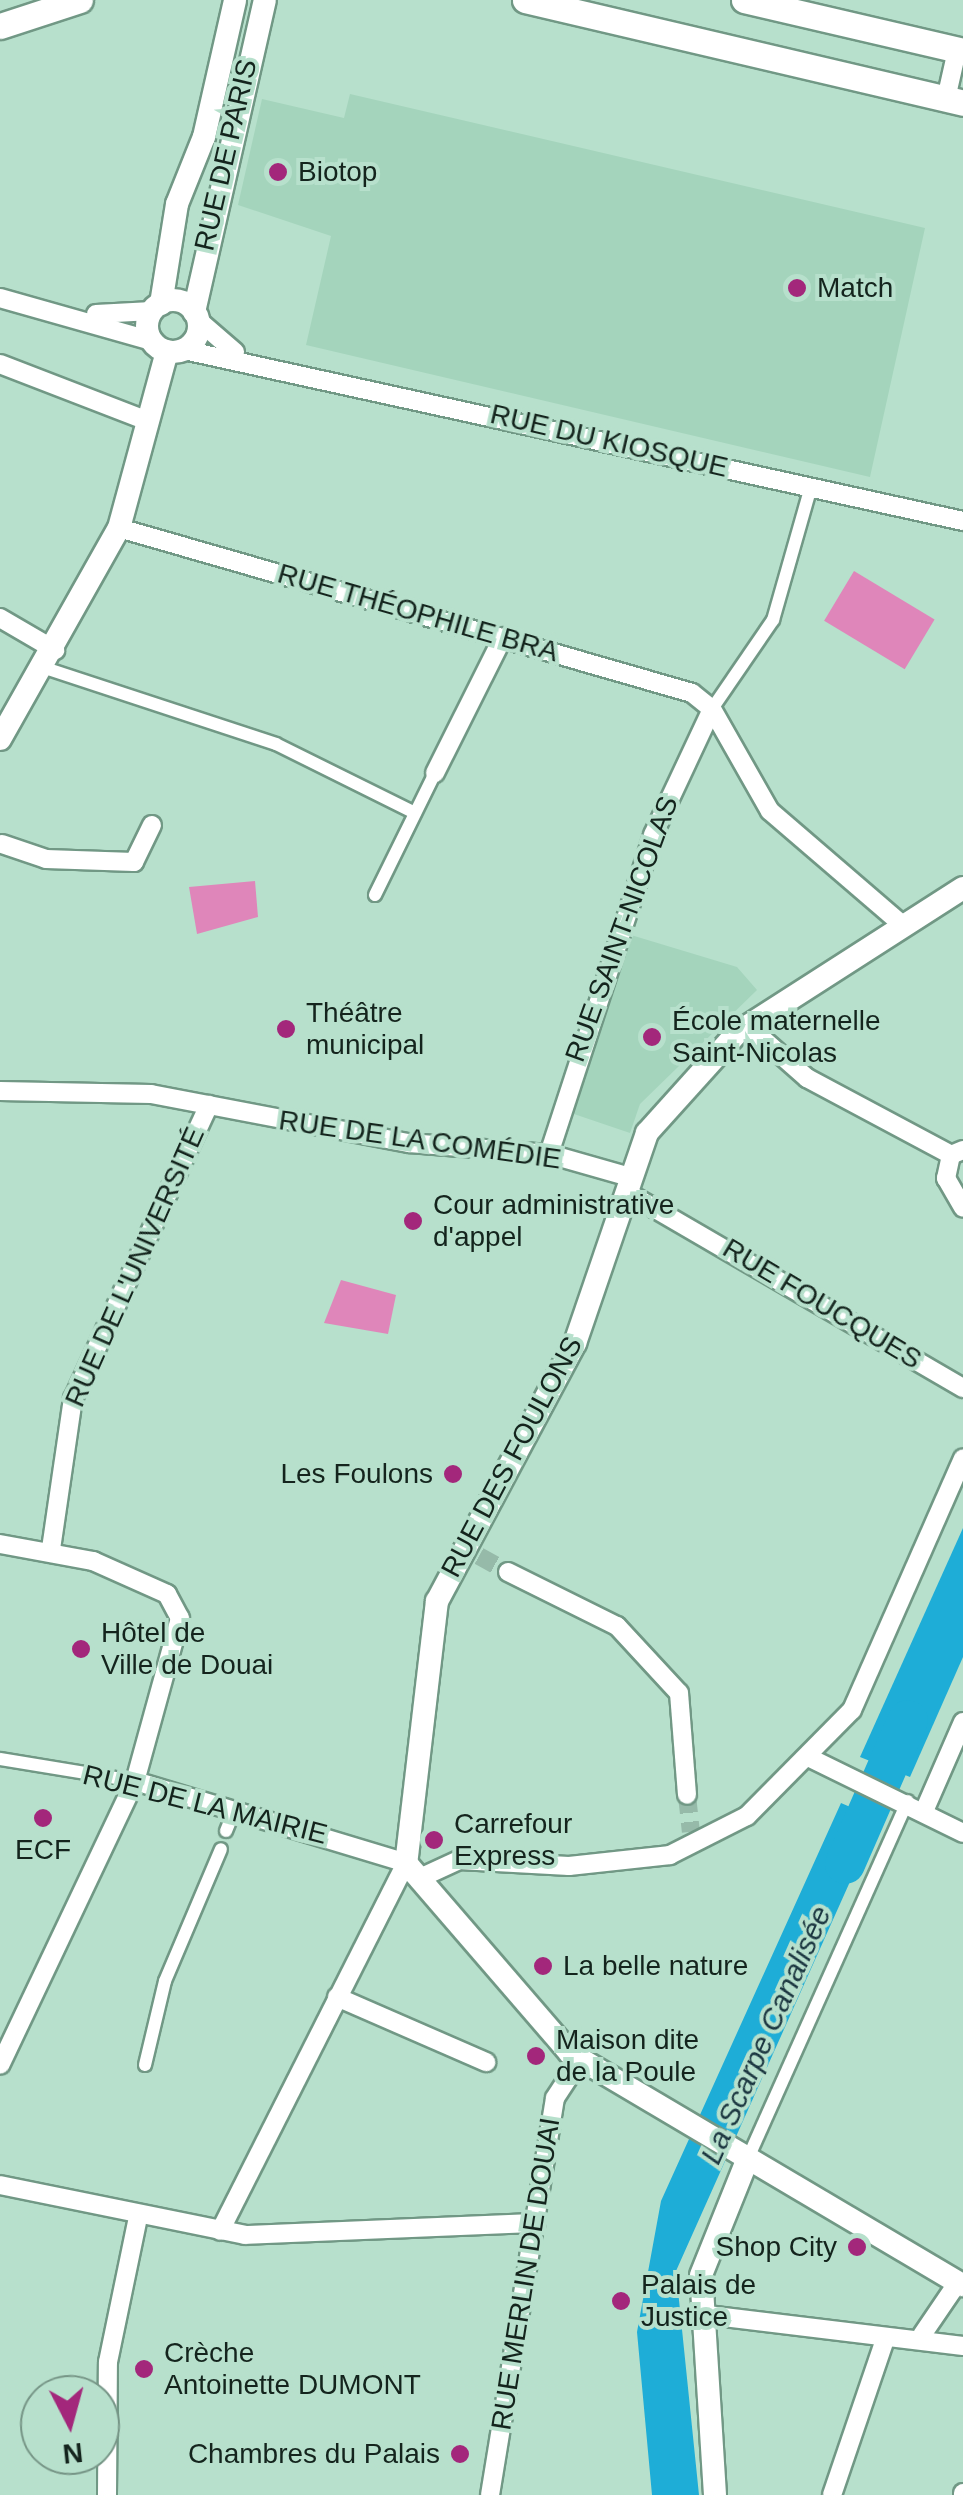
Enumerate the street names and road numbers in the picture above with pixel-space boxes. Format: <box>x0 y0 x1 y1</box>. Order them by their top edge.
street label: RUE DE PARIS <box>188 56 264 254</box>
street label: RUE DU KIOSQUE <box>487 397 731 485</box>
street label: RUE THÉOPHILE BRA <box>274 557 562 669</box>
street label: RUE SAINT-NICOLAS <box>558 792 686 1066</box>
street label: RUE DE LA COMÉDIE <box>276 1103 564 1177</box>
street label: RUE DE L'UNIVERSITÉ <box>58 1122 212 1412</box>
street label: RUE FOUCQUES <box>717 1232 927 1376</box>
street label: RUE DES FOULONS <box>434 1331 590 1583</box>
street label: RUE DE LA MAIRIE <box>79 1758 331 1852</box>
street label: RUE MERLIN DE DOUAI <box>485 2115 567 2433</box>

